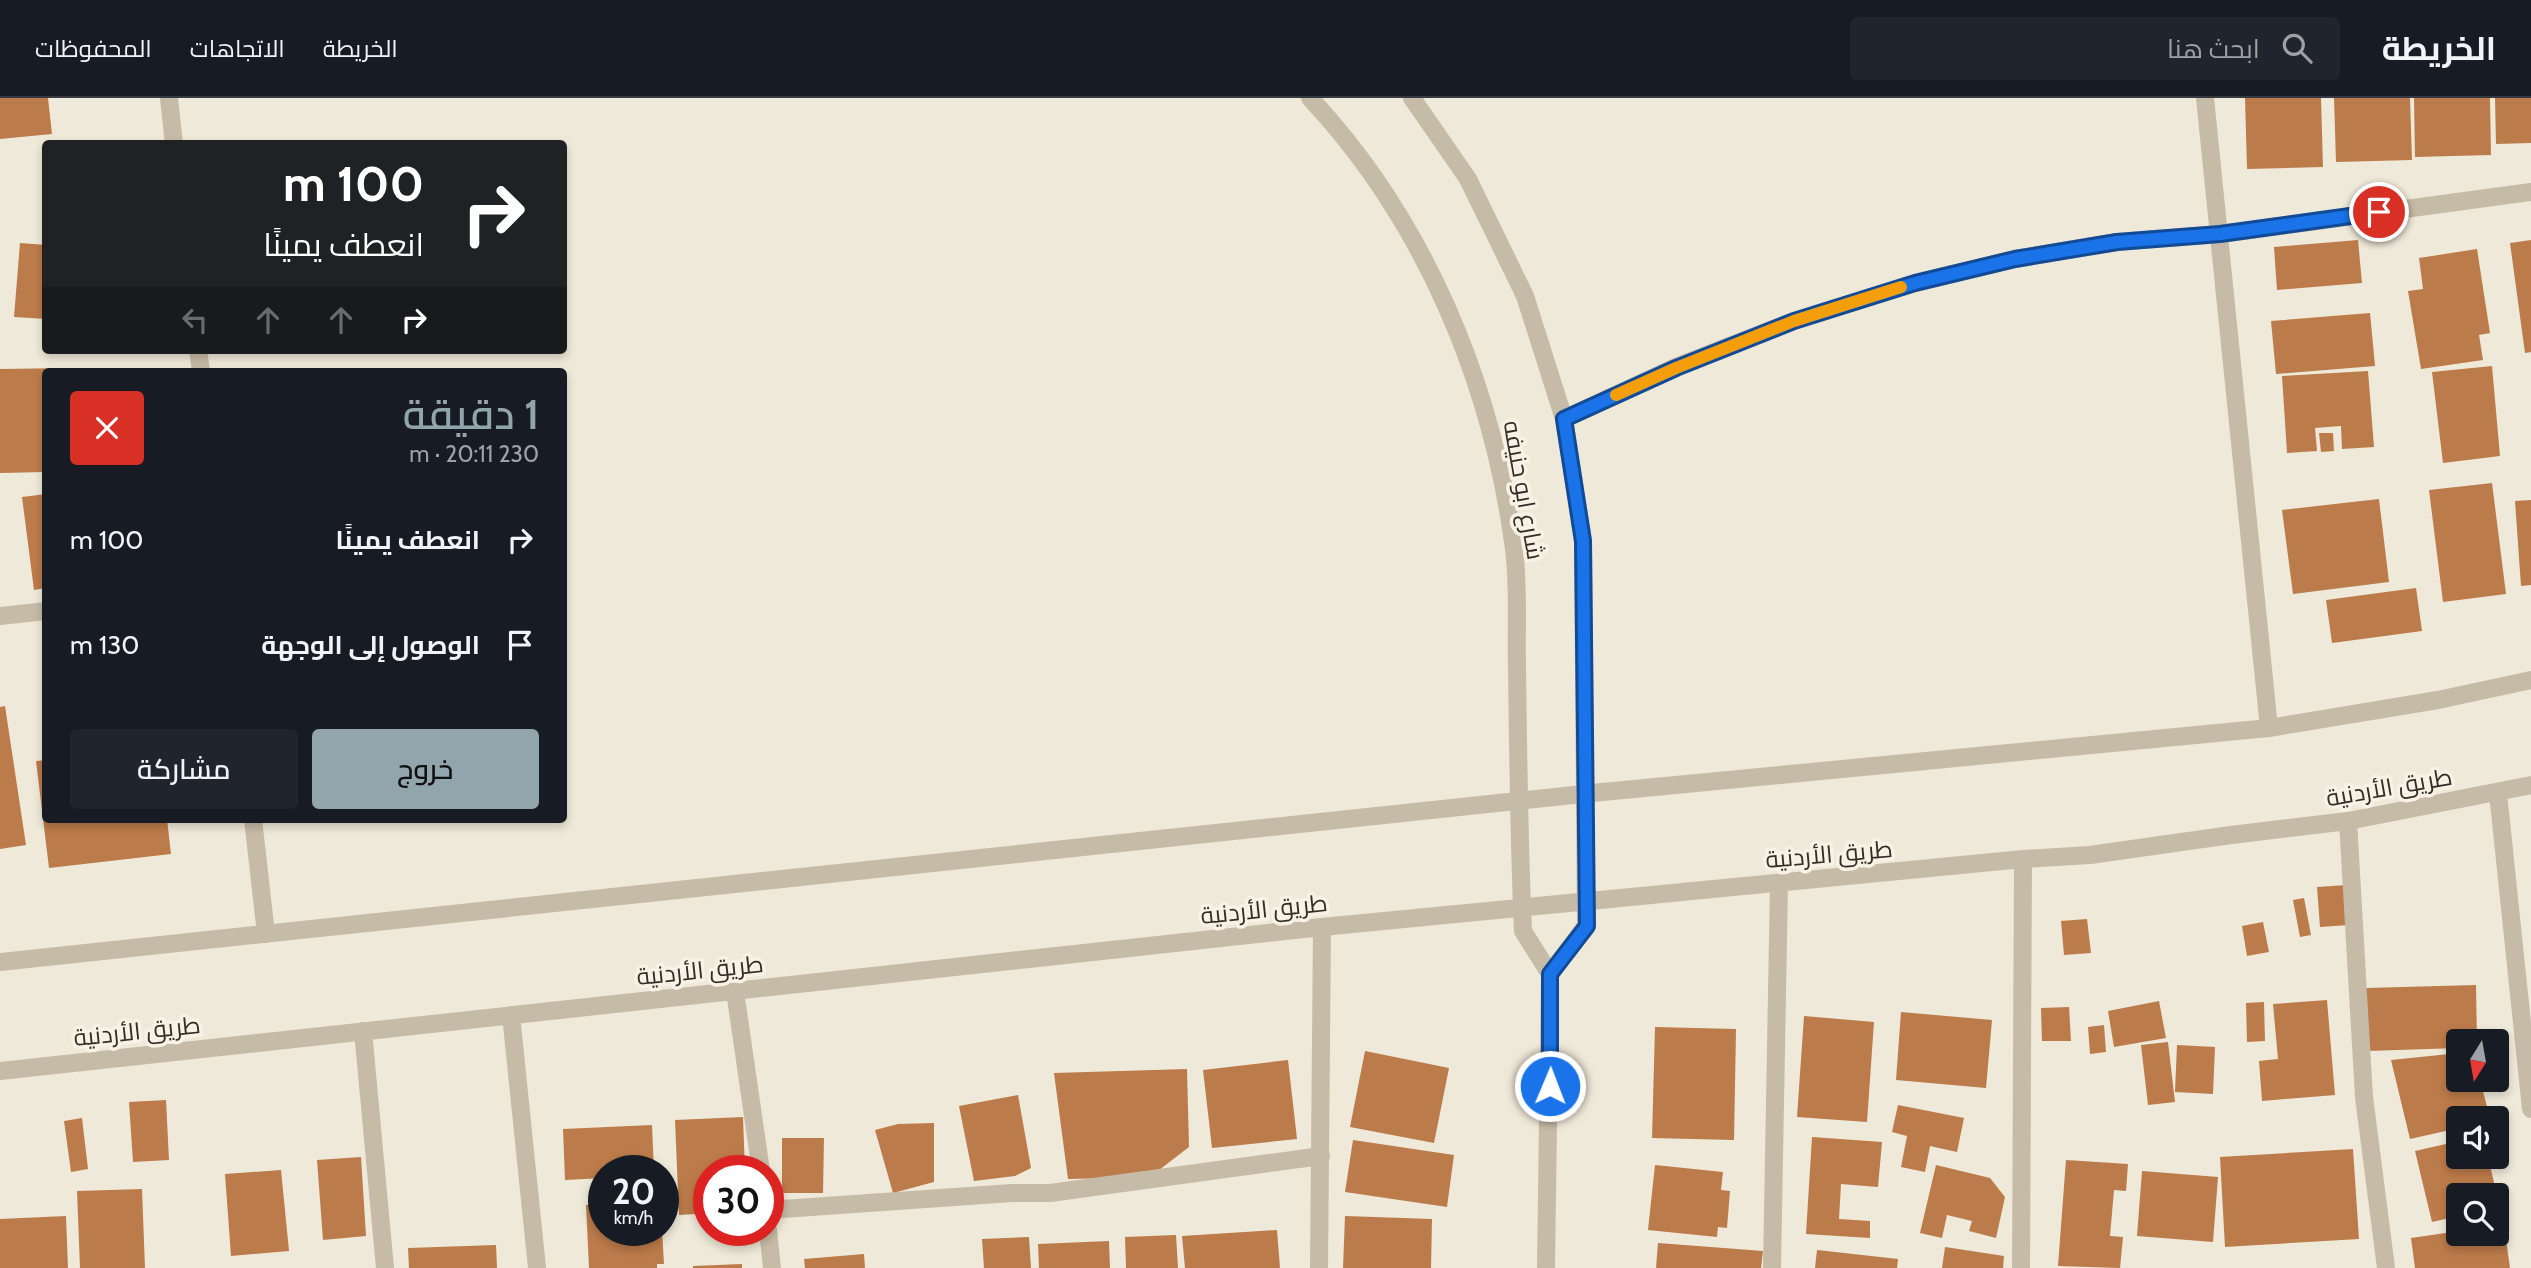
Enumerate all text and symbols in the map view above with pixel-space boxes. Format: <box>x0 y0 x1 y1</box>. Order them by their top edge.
search box <box>1850 17 2340 80</box>
text: الخريطة <box>2382 28 2496 68</box>
icon: search <box>2278 29 2316 67</box>
text: ابحث هنا <box>2167 33 2260 65</box>
text: المحفوظات <box>35 34 152 63</box>
text: الاتجاهات <box>190 34 285 63</box>
text: الخريطة <box>323 34 398 63</box>
text: 100 m <box>283 154 424 213</box>
icon: right <box>448 168 539 259</box>
pin <box>2349 182 2409 242</box>
icon: arrive <box>2360 193 2398 231</box>
text: انعطف يمينًا <box>263 225 424 264</box>
icon: left <box>176 301 214 339</box>
icon: ahead <box>249 301 287 339</box>
icon: ahead <box>322 301 360 339</box>
icon: right <box>395 301 433 339</box>
text: 1 دقيقة <box>403 388 539 440</box>
button: close <box>70 391 144 465</box>
street label: شارع ابو حنيفه <box>1496 418 1550 562</box>
text: 230 m · 20:11 <box>409 440 539 468</box>
icon: right <box>501 521 539 559</box>
text: 100 m <box>70 524 143 556</box>
text: انعطف يمينًا <box>336 524 480 556</box>
icon: arrive <box>501 626 539 664</box>
text: 130 m <box>70 629 139 661</box>
text: الوصول إلى الوجهة <box>261 629 480 661</box>
button: مشاركة <box>70 729 298 809</box>
button: خروج <box>312 729 539 809</box>
street label: طريق الأردنية <box>2324 762 2454 813</box>
street label: طريق الأردنية <box>1764 834 1894 875</box>
street label: طريق الأردنية <box>1199 888 1329 931</box>
street label: طريق الأردنية <box>635 949 765 992</box>
street label: طريق الأردنية <box>72 1010 202 1053</box>
north arrow <box>2446 1029 2510 1092</box>
map controls <box>2446 1029 2509 1246</box>
position arrow <box>1513 1049 1587 1123</box>
button: sound <box>2446 1106 2509 1169</box>
speed limit sign: 30 <box>693 1155 784 1246</box>
text: 20 <box>612 1170 655 1213</box>
button: search <box>2446 1183 2509 1246</box>
text: km/h <box>614 1207 653 1229</box>

